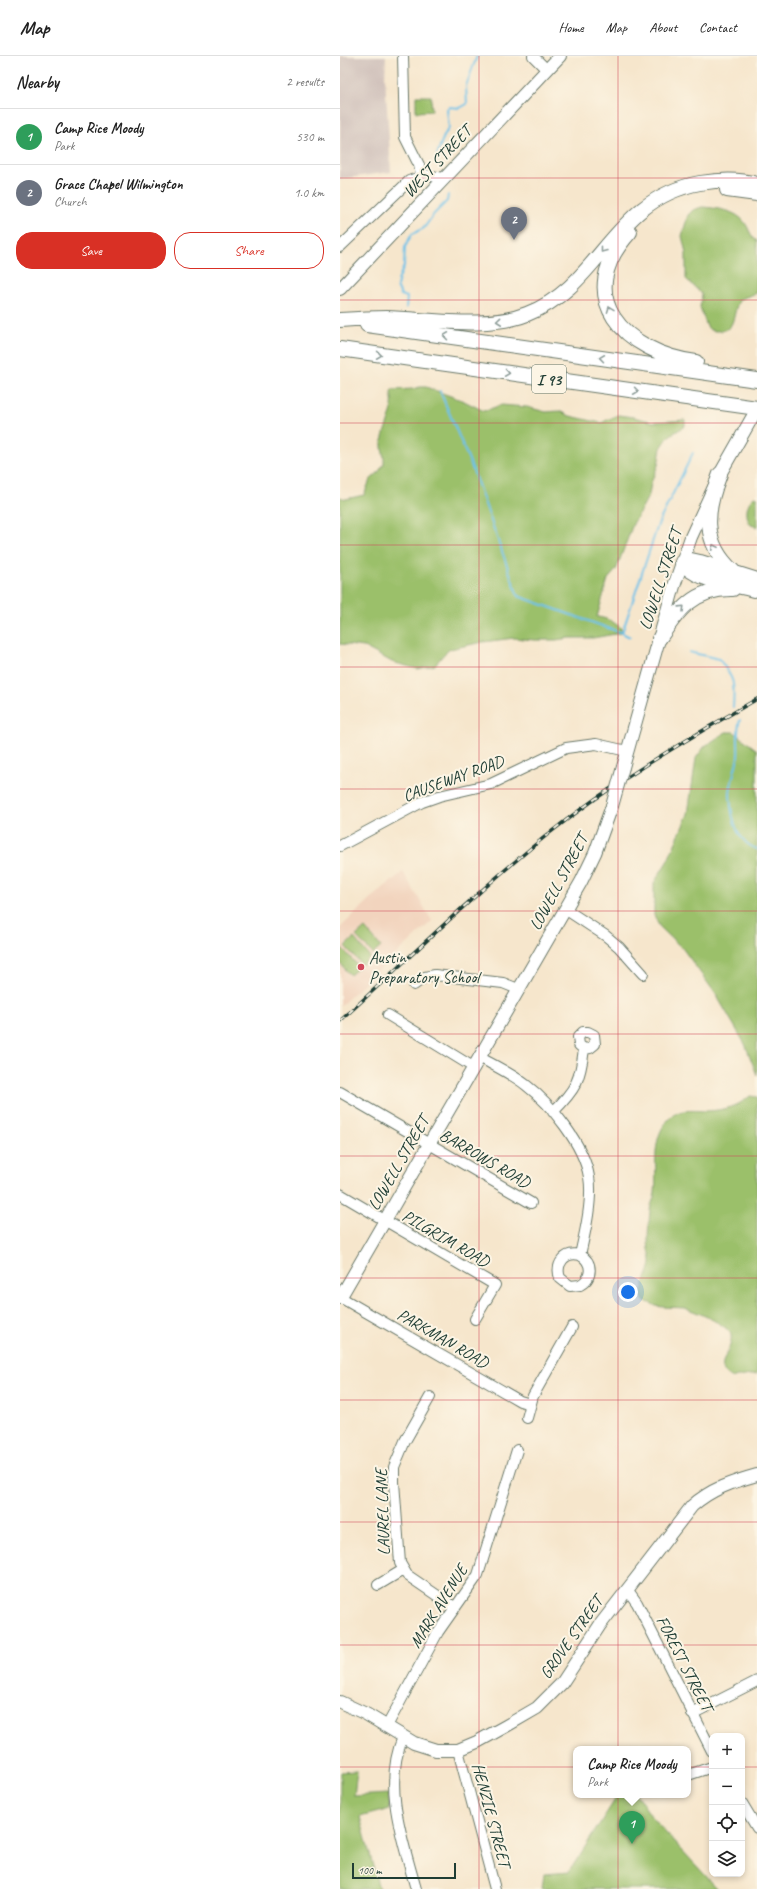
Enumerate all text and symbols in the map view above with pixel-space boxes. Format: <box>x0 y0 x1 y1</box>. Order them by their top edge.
text: Map <box>20 16 50 40</box>
text: Home <box>558 19 584 36</box>
text: Map <box>606 19 627 36</box>
text: About <box>649 19 677 36</box>
text: Contact <box>699 19 737 36</box>
text: Nearby <box>16 72 59 93</box>
text: 2 results <box>286 74 324 90</box>
text: Camp Rice Moody <box>54 119 143 138</box>
street label: WEST STREET <box>399 119 478 202</box>
text: 1 <box>26 129 32 145</box>
text: 530 m <box>296 129 324 145</box>
text: Park <box>54 138 75 154</box>
text: Grace Chapel Wilmington <box>54 175 183 194</box>
text: 2 <box>26 185 32 201</box>
text: 1.0 km <box>294 185 324 201</box>
text: Church <box>54 194 87 210</box>
pin: 2 <box>501 207 527 240</box>
button: Save <box>16 232 166 269</box>
button: Share <box>174 232 324 269</box>
one-way arrow <box>600 246 607 253</box>
one-way arrow <box>607 305 615 312</box>
one-way arrow <box>496 316 502 325</box>
one-way arrow <box>443 332 449 341</box>
one-way arrow <box>376 350 382 359</box>
one-way arrow <box>599 354 605 363</box>
road number: I 93 <box>532 365 566 393</box>
one-way arrow <box>504 368 510 377</box>
one-way arrow <box>633 386 639 395</box>
street label: LOWELL STREET <box>634 522 688 632</box>
one-way arrow <box>711 543 719 551</box>
one-way arrow <box>677 605 685 613</box>
street label: CAUSEWAY ROAD <box>400 750 508 806</box>
street label: LOWELL STREET <box>525 827 594 934</box>
place label: Austin Preparatory School <box>369 947 482 988</box>
marker: Austin Preparatory School <box>356 962 366 972</box>
street label: LOWELL STREET <box>363 1109 436 1214</box>
street label: BARROWS ROAD <box>436 1124 536 1194</box>
street label: PILGRIM ROAD <box>398 1205 495 1273</box>
your location <box>618 1282 638 1302</box>
street label: PARKMAN ROAD <box>394 1304 494 1374</box>
street label: LAUREL LANE <box>370 1466 395 1556</box>
street label: MARK AVENUE <box>405 1559 474 1652</box>
street label: GROVE STREET <box>535 1589 609 1683</box>
street label: FOREST STREET <box>652 1612 719 1718</box>
map controls <box>709 1733 745 1877</box>
button: + <box>709 1733 745 1769</box>
popup <box>573 1746 691 1798</box>
text: Camp Rice Moody <box>587 1755 677 1774</box>
street label: HENZIE STREET <box>467 1761 516 1873</box>
button: − <box>709 1769 745 1805</box>
text: Park <box>587 1774 608 1790</box>
button: locate <box>709 1805 745 1841</box>
pin: 1 <box>619 1811 645 1844</box>
button: layers <box>709 1841 745 1877</box>
scale bar <box>352 1861 456 1880</box>
text: 100 m <box>358 1863 382 1877</box>

